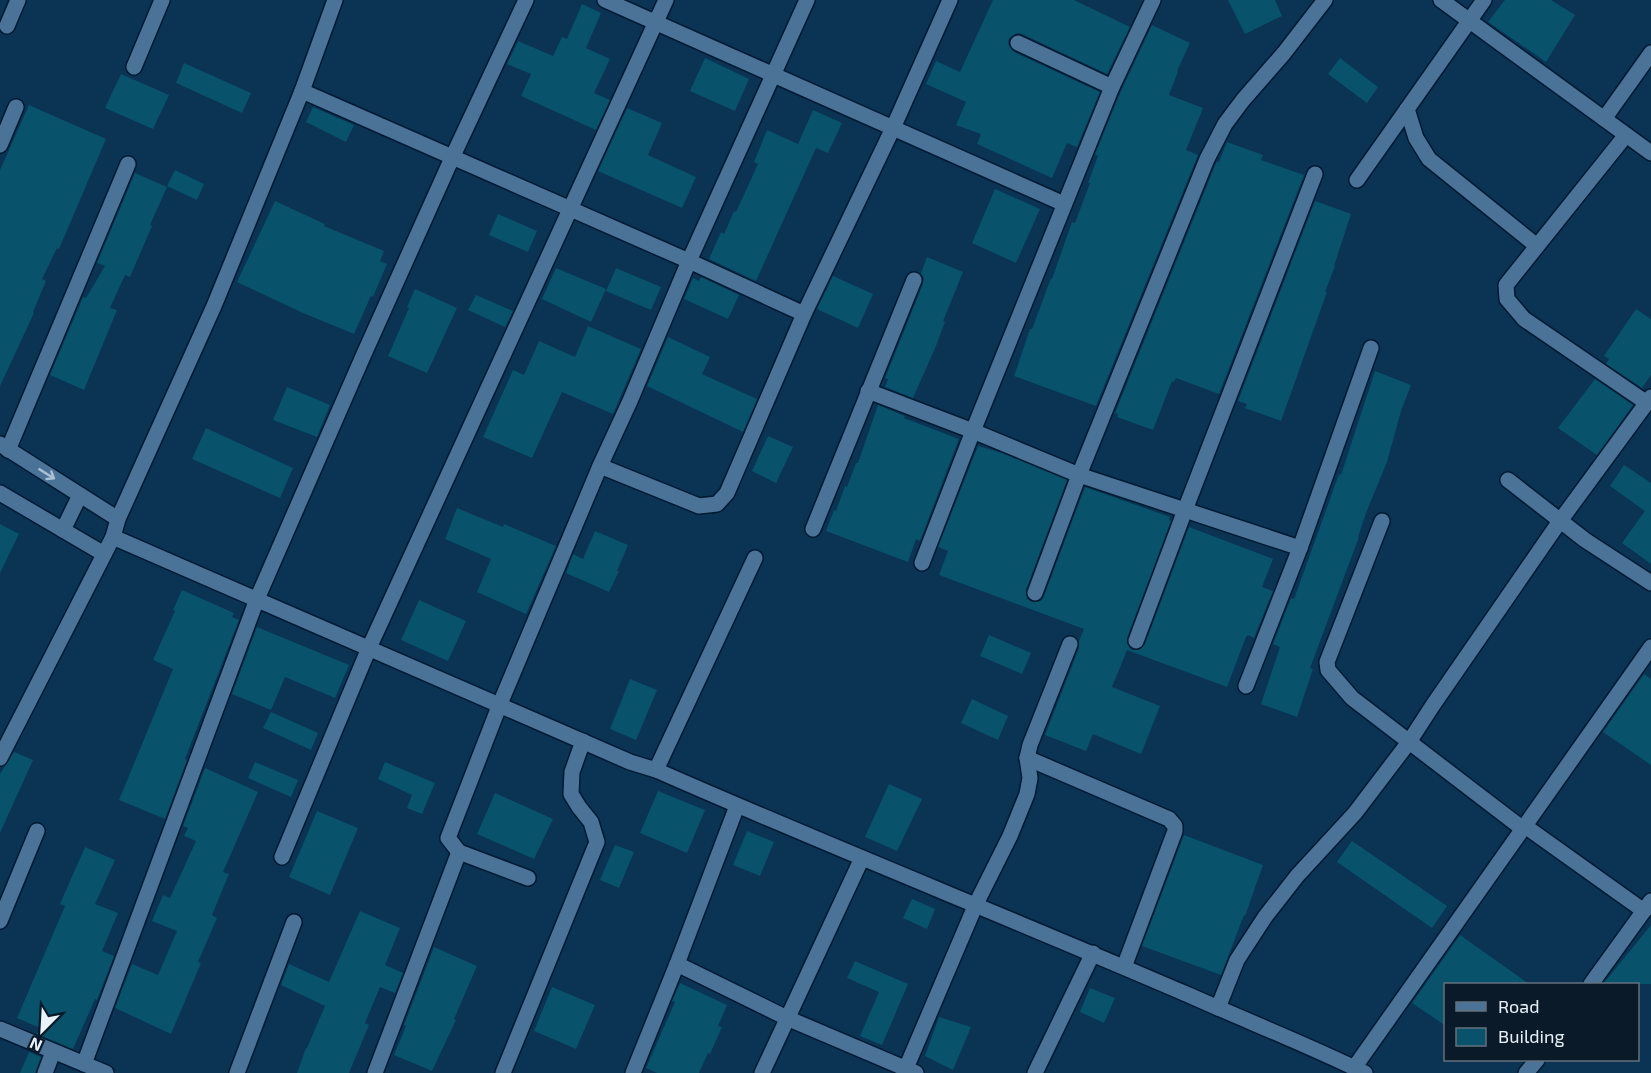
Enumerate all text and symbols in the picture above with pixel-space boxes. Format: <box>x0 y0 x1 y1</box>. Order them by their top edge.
one-way arrow <box>38 468 54 480</box>
legend <box>1444 983 1639 1061</box>
text: Road <box>1498 995 1539 1017</box>
north arrow <box>12 1001 72 1061</box>
text: Building <box>1498 1025 1565 1047</box>
text: N <box>27 1034 45 1056</box>

